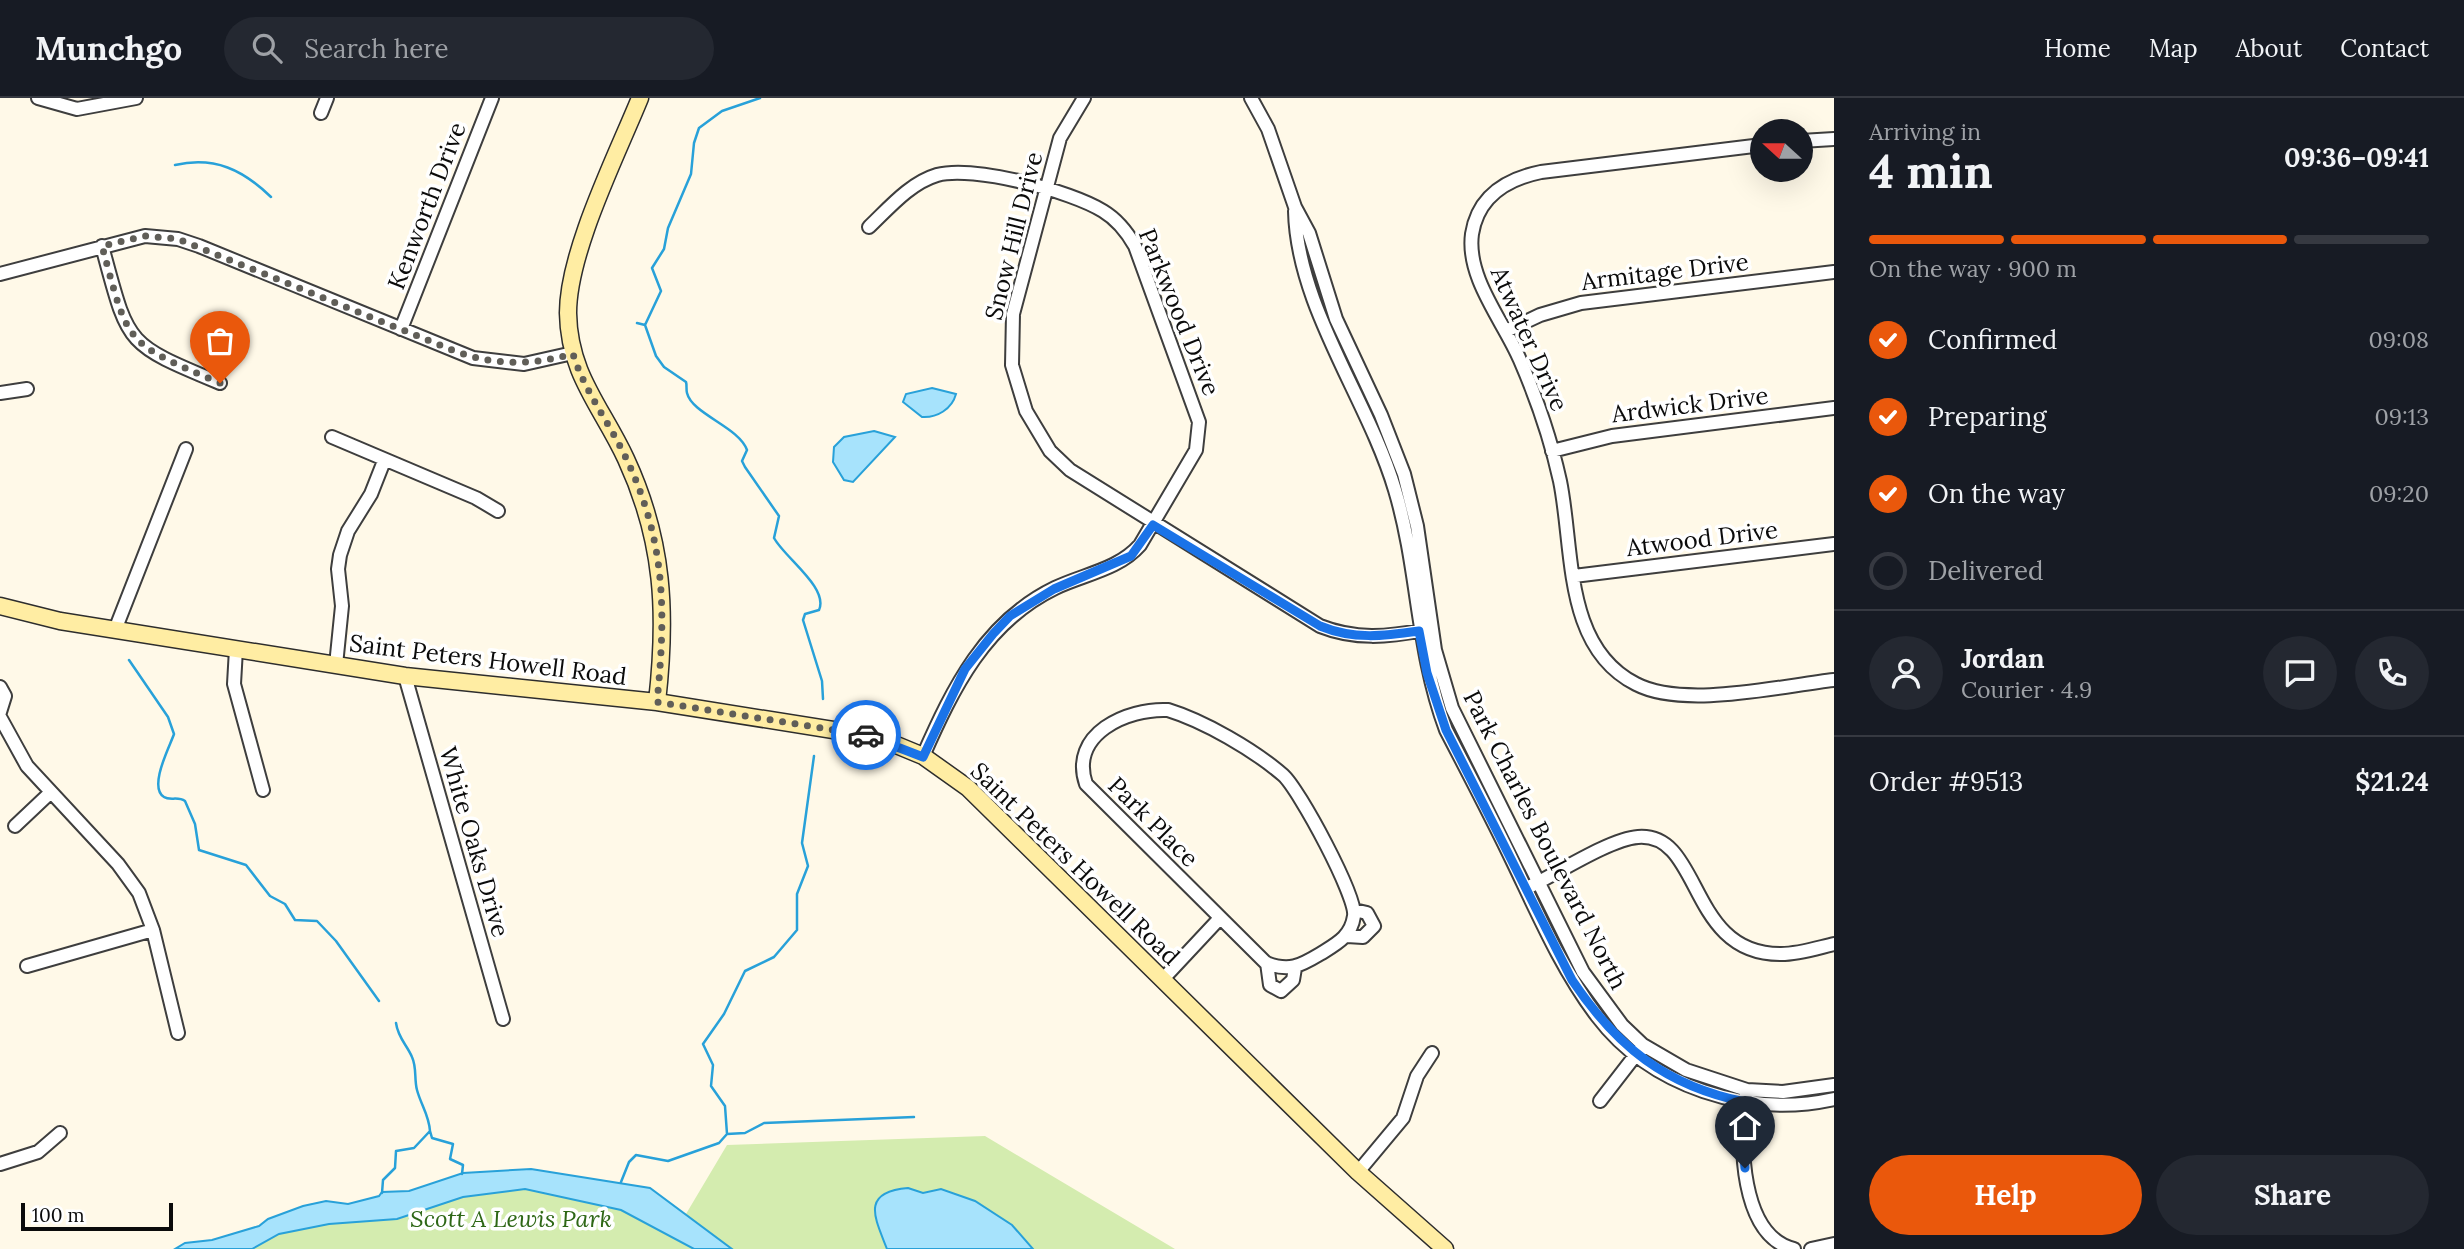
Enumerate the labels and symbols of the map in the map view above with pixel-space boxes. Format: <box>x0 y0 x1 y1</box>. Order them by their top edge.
street label: Kenworth Drive <box>380 118 473 294</box>
north arrow <box>1750 119 1813 182</box>
street label: Snow Hill Drive <box>978 149 1049 323</box>
street label: Parkwood Drive <box>1132 224 1227 400</box>
street label: Armitage Drive <box>1579 246 1750 297</box>
street label: Atwater Drive <box>1483 261 1575 416</box>
pin <box>190 311 250 383</box>
street label: Ardwick Drive <box>1609 380 1770 430</box>
street label: Atwood Drive <box>1623 514 1779 563</box>
street label: Saint Peters Howell Road <box>348 627 628 692</box>
street label: Park Charles Boulevard North <box>1456 685 1634 994</box>
courier <box>831 700 901 770</box>
street label: White Oaks Drive <box>433 743 516 940</box>
street label: Saint Peters Howell Road <box>964 756 1186 972</box>
street label: Park Place <box>1102 770 1205 873</box>
pin <box>1715 1096 1775 1168</box>
scale bar <box>21 1200 173 1232</box>
park label: Scott A Lewis Park <box>410 1203 612 1234</box>

